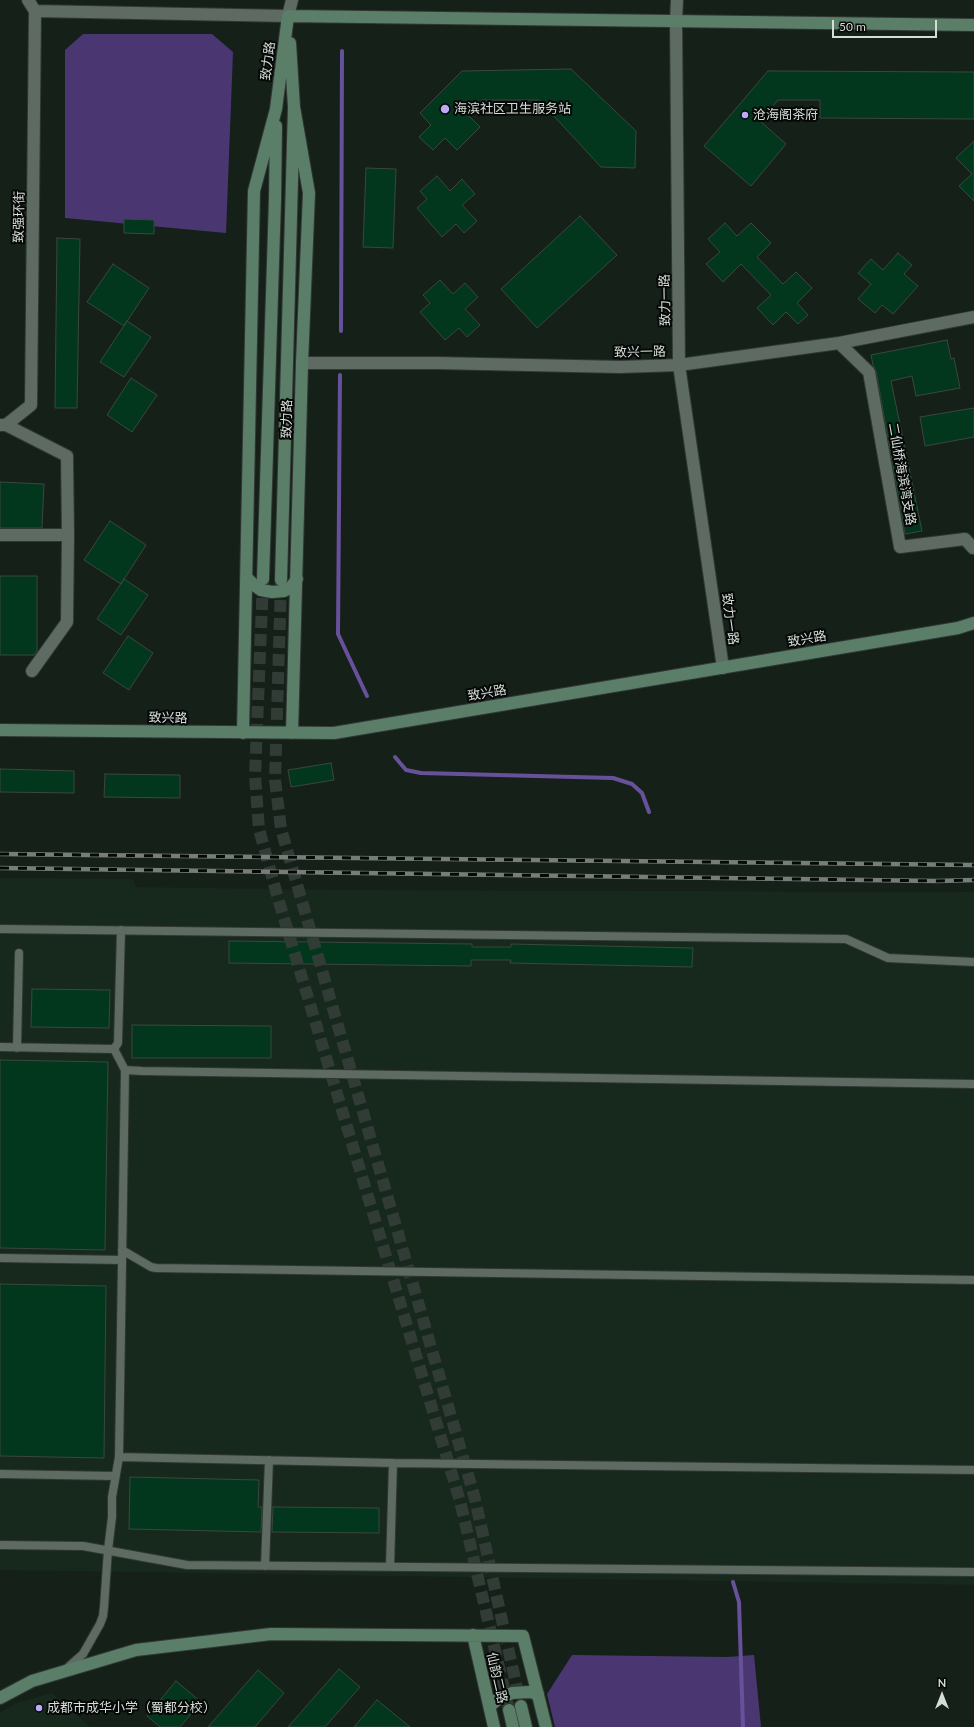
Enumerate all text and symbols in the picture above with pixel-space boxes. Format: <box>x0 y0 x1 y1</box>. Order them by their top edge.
scale bar <box>834 12 939 38</box>
text: 50 m <box>839 19 866 34</box>
street label: 致力路 <box>258 41 278 81</box>
place label: 海滨社区卫生服务站 <box>454 101 571 117</box>
marker: 海滨社区卫生服务站 <box>439 103 451 115</box>
place label: 沧海阁茶府 <box>753 107 818 123</box>
marker: 沧海阁茶府 <box>740 110 750 120</box>
street label: 致强环街 <box>11 191 27 243</box>
street label: 致力一路 <box>657 274 673 326</box>
street label: 致兴一路 <box>614 344 666 360</box>
street label: 致力路 <box>279 399 295 439</box>
street label: 二仙桥海滨湾支路 <box>885 421 919 527</box>
street label: 致力一路 <box>719 592 741 646</box>
street label: 致兴路 <box>786 628 828 650</box>
street label: 致兴路 <box>466 682 508 704</box>
street label: 致兴路 <box>148 710 188 726</box>
street label: 仙韵二路 <box>484 1651 510 1705</box>
north arrow <box>922 1675 962 1715</box>
text: N <box>938 1676 946 1689</box>
place label: 成都市成华小学（蜀都分校） <box>47 1700 216 1716</box>
marker: 成都市成华小学（蜀都分校） <box>34 1703 44 1713</box>

